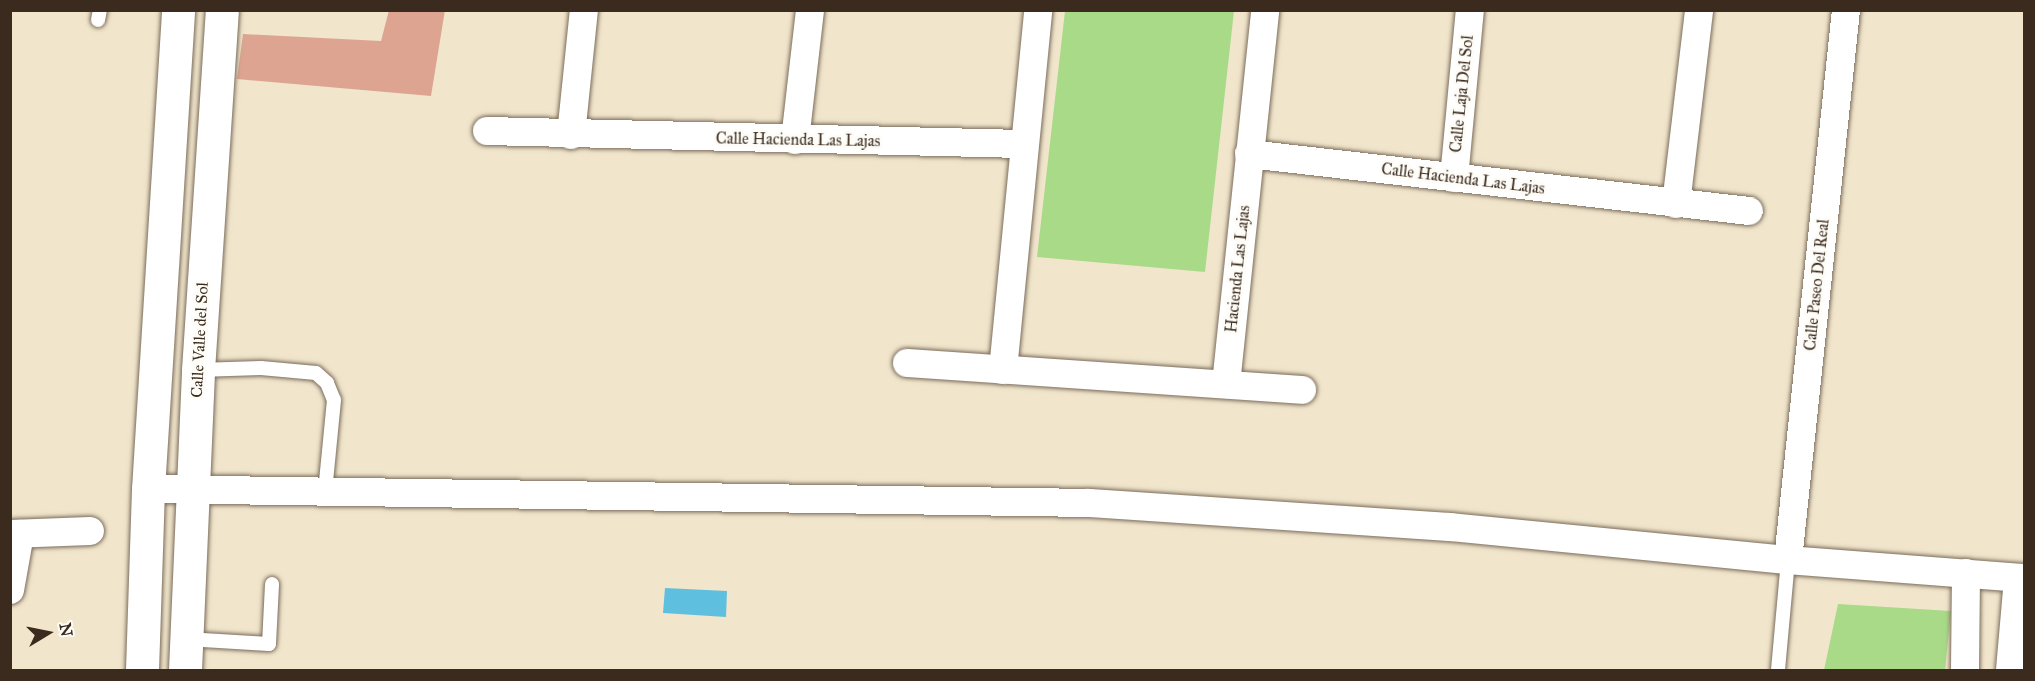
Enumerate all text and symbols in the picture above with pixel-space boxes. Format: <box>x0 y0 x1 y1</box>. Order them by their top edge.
street label: Calle Laja Del Sol <box>1446 34 1478 154</box>
street label: Calle Hacienda Las Lajas <box>716 129 880 151</box>
street label: Calle Hacienda Las Lajas <box>1380 159 1546 199</box>
street label: Hacienda Las Lajas <box>1222 204 1254 334</box>
street label: Calle Paseo Del Real <box>1801 218 1833 352</box>
street label: Calle Valle del Sol <box>187 282 213 398</box>
north arrow <box>18 603 78 663</box>
text: N <box>56 621 77 638</box>

